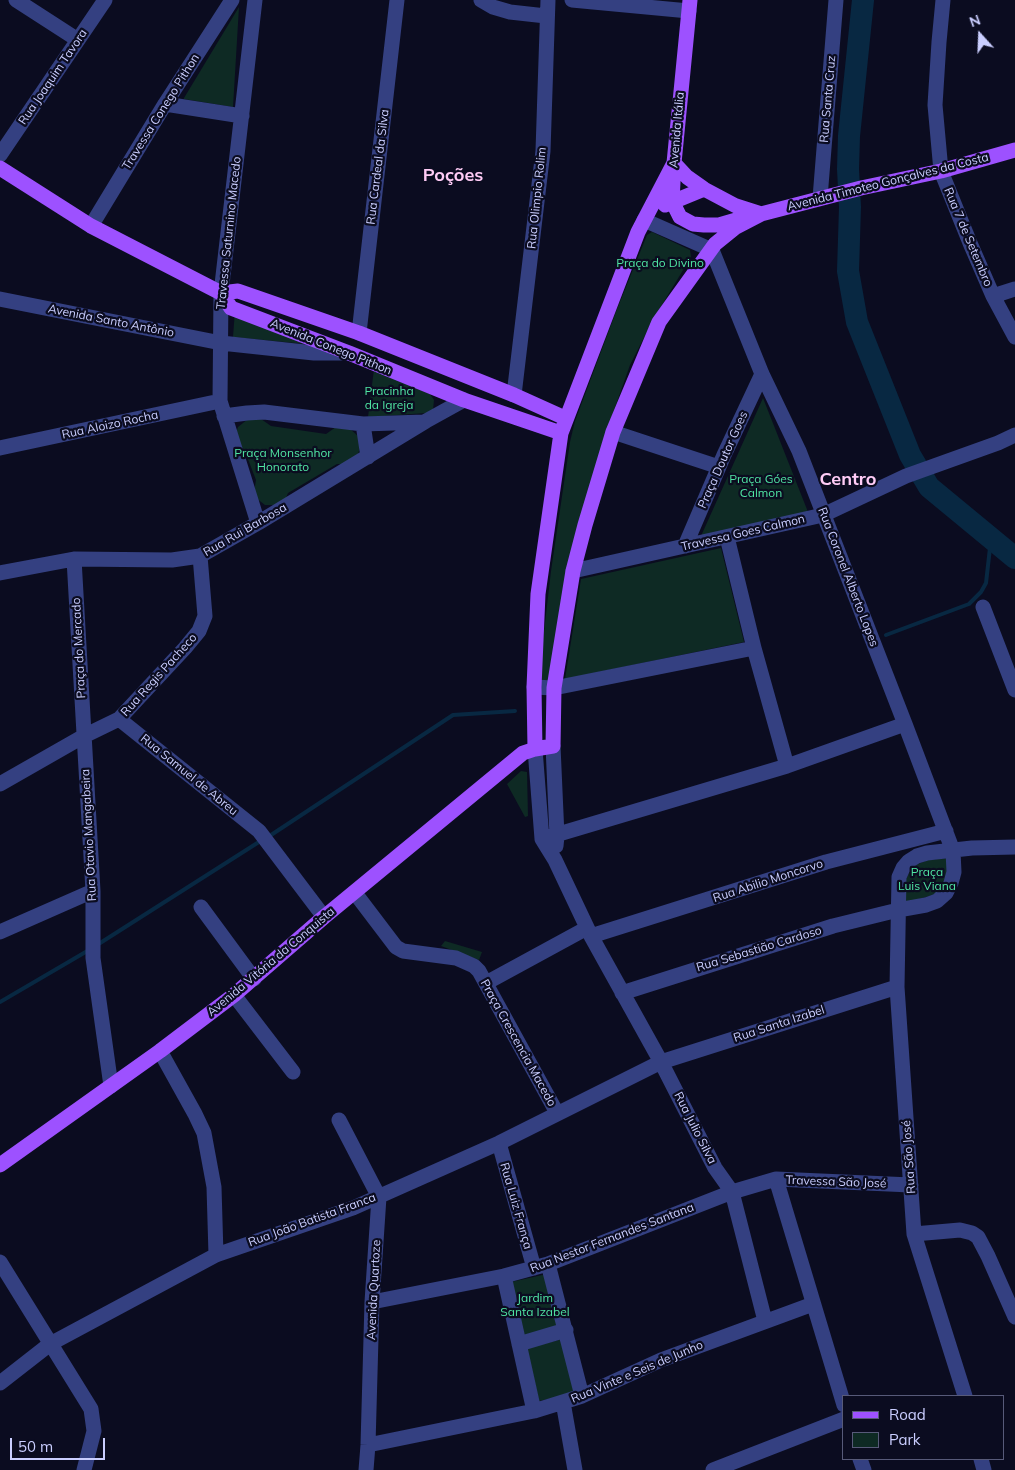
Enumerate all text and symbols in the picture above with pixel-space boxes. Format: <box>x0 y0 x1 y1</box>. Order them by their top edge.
north arrow <box>955 10 1005 60</box>
text: N <box>967 11 983 31</box>
street label: Rua Joaquim Tavora <box>16 26 90 128</box>
street label: Travessa Conego Pithon <box>119 51 203 173</box>
street label: Rua Santa Cruz <box>817 55 839 143</box>
street label: Avenida Itália <box>667 91 687 169</box>
street label: Rua Cardeal da Silva <box>364 108 392 226</box>
street label: Rua Olimpio Rolim <box>524 146 550 250</box>
street label: Avenida Timoteo Gonçalves da Costa <box>786 150 990 214</box>
street label: Travessa Saturnino Macedo <box>214 156 244 310</box>
district label: Poções <box>423 165 483 187</box>
street label: Rua 7 de Setembro <box>941 185 995 289</box>
park label: Praça do Divino <box>616 256 704 270</box>
street label: Avenida Santo Antônio <box>47 302 175 340</box>
street label: Avenida Conego Pithon <box>268 316 394 378</box>
park label: Pracinha da Igreja <box>364 384 414 412</box>
street label: Rua Aloizo Rocha <box>60 408 160 442</box>
street label: Praça Doutor Goes <box>695 409 751 511</box>
park label: Praça Monsenhor Honorato <box>234 446 332 474</box>
district label: Centro <box>820 469 876 491</box>
park label: Praça Góes Calmon <box>729 472 793 500</box>
street label: Rua Rui Barbosa <box>201 500 289 560</box>
street label: Rua Coronel Alberto Lopes <box>815 505 881 649</box>
street label: Travessa Goes Calmon <box>680 512 806 554</box>
street label: Praça do Mercado <box>69 597 89 699</box>
street label: Rua Regis Pacheco <box>118 631 200 719</box>
street label: Rua Samuel de Abreu <box>138 731 240 819</box>
street label: Rua Otavio Mangabeira <box>78 769 100 901</box>
street label: Rua Abilio Moncorvo <box>711 856 825 906</box>
park label: Praça Luis Viana <box>898 865 956 893</box>
street label: Avenida Vitória da Conquista <box>204 904 338 1020</box>
street label: Rua Sebastião Cardoso <box>695 923 823 975</box>
street label: Praça Crescencia Macedo <box>477 977 559 1109</box>
street label: Rua Santa Izabel <box>732 1002 826 1046</box>
street label: Rua Julio Silva <box>671 1090 719 1166</box>
street label: Rua São José <box>899 1120 919 1194</box>
street label: Rua Luiz França <box>497 1161 535 1251</box>
street label: Travessa São José <box>785 1173 887 1191</box>
street label: Rua João Batista Franca <box>246 1190 378 1250</box>
street label: Rua Nestor Fernandes Santana <box>528 1200 696 1276</box>
street label: Avenida Quartoze <box>364 1240 384 1340</box>
park label: Jardim Santa Izabel <box>500 1291 570 1319</box>
street label: Rua Vinte e Seis de Junho <box>569 1338 705 1406</box>
legend <box>842 1395 1005 1460</box>
text: Road <box>889 1405 926 1424</box>
scale bar <box>12 1428 108 1460</box>
text: Park <box>889 1430 921 1449</box>
text: 50 m <box>18 1437 53 1456</box>

